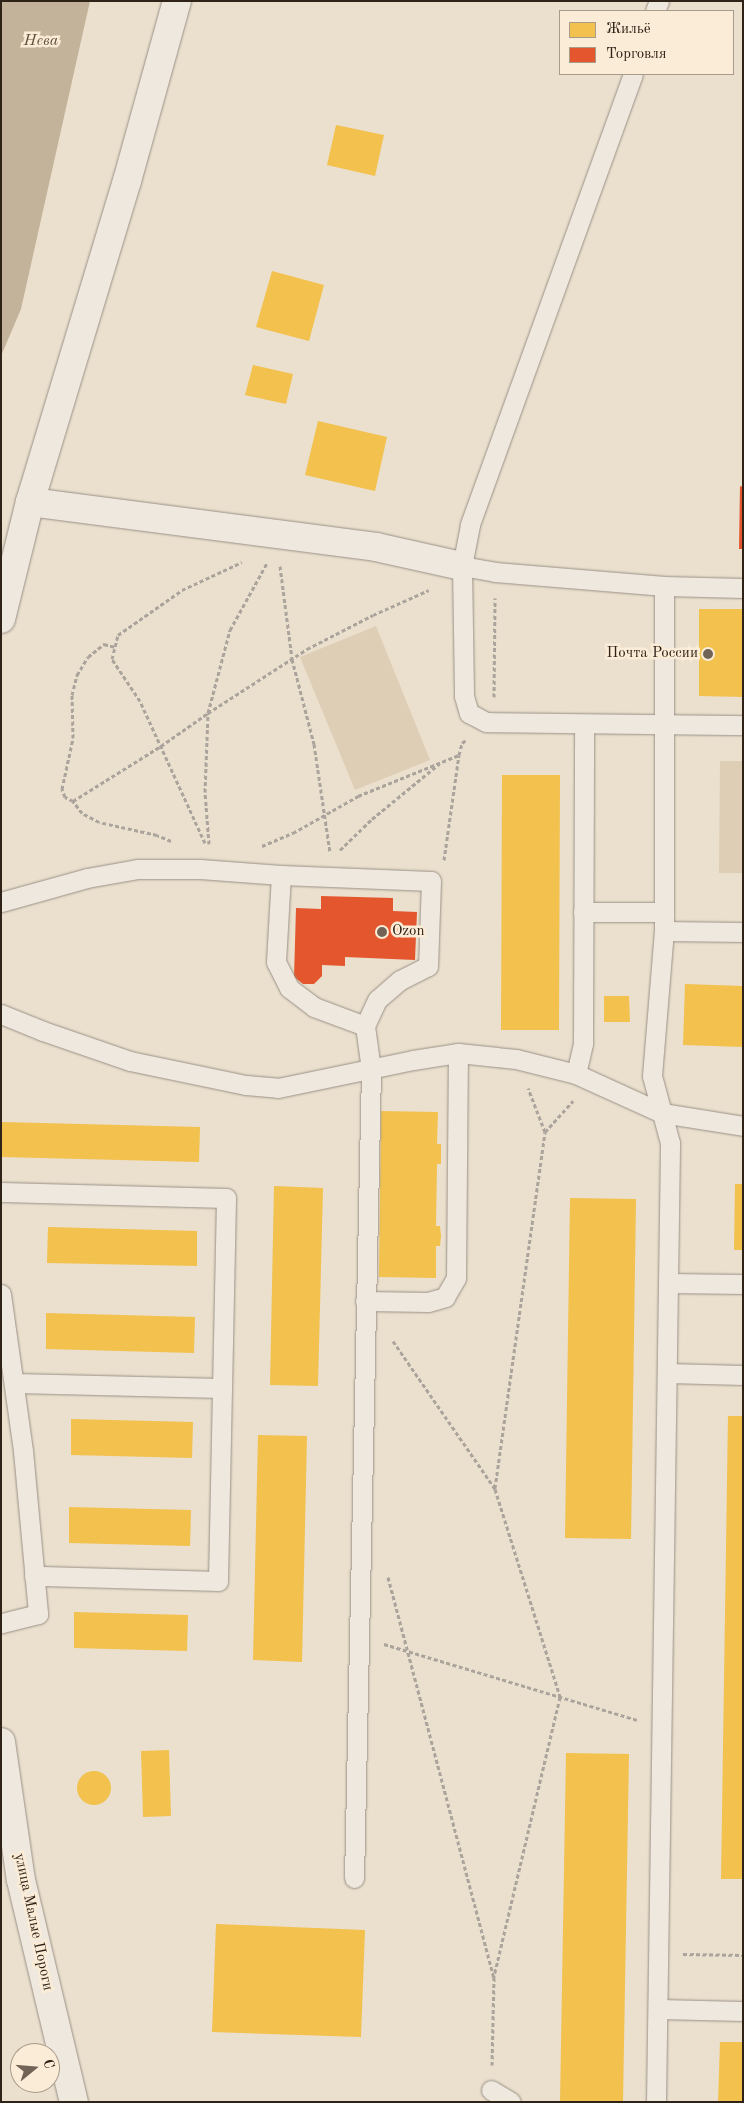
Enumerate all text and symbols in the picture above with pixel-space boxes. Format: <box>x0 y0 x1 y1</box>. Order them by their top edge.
legend <box>559 10 734 75</box>
text: Жильё <box>606 22 651 37</box>
water label: Нева <box>24 31 58 51</box>
text: Торговля <box>606 47 667 62</box>
place label: Почта России <box>607 645 698 663</box>
marker: Почта России <box>702 648 714 660</box>
place label: Ozon <box>392 923 425 941</box>
marker: Ozon <box>376 926 388 938</box>
street label: улица Малые Пороги <box>10 1852 56 1992</box>
north arrow <box>10 2043 60 2093</box>
text: С <box>40 2057 56 2070</box>

